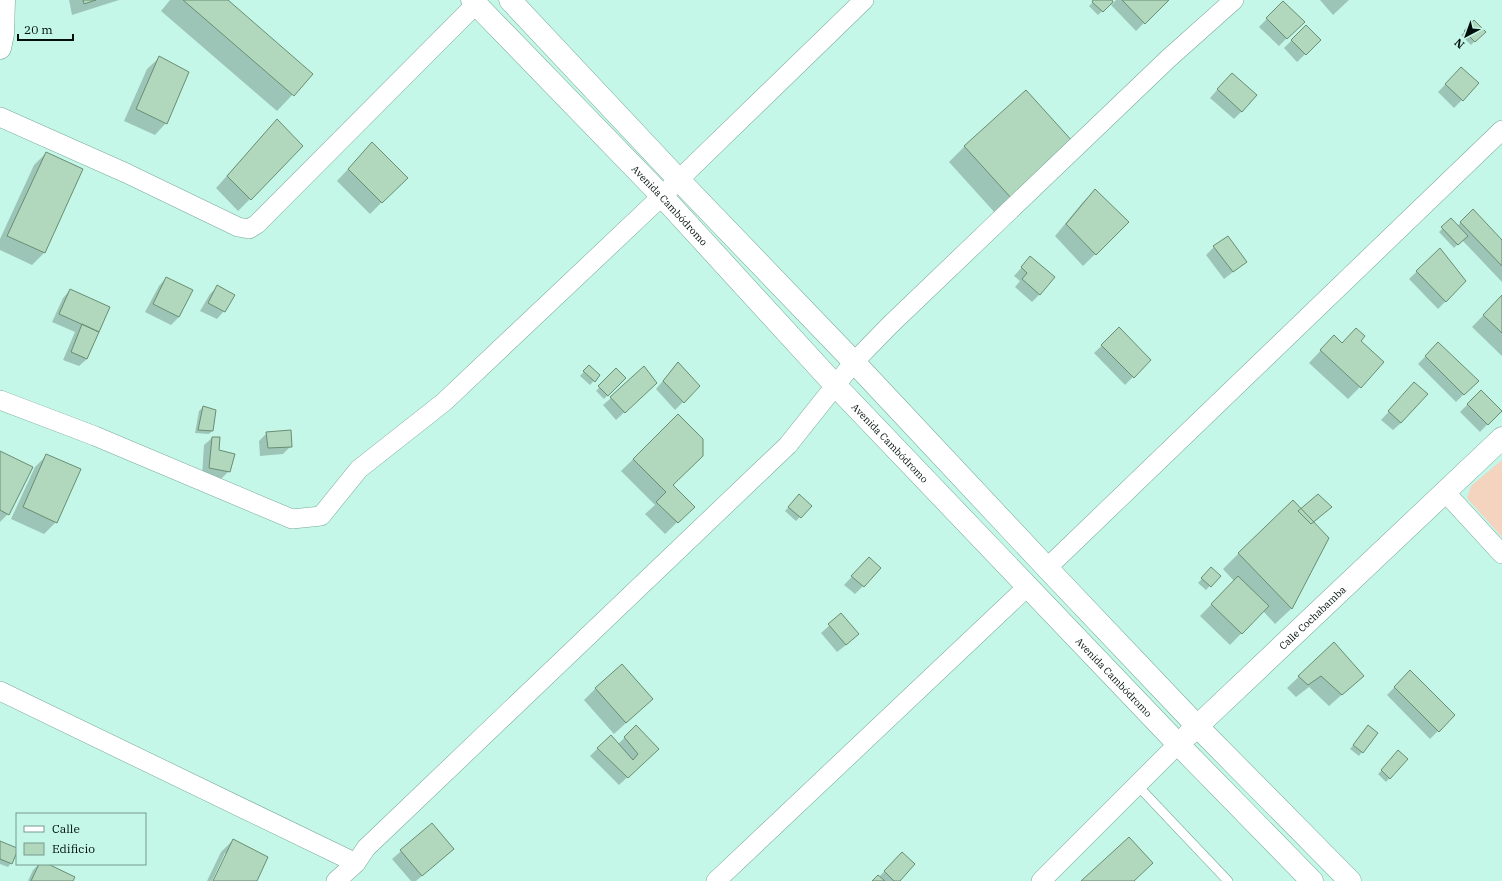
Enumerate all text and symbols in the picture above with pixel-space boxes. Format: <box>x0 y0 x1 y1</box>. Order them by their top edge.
scale bar <box>18 16 73 42</box>
north arrow <box>1446 16 1486 56</box>
text: 20 m <box>24 22 53 37</box>
text: N <box>1451 35 1467 52</box>
street label: Avenida Cambódromo <box>629 163 710 249</box>
street label: Avenida Cambódromo <box>849 400 931 486</box>
street label: Calle Cochabamba <box>1276 583 1349 653</box>
street label: Avenida Cambódromo <box>1073 635 1155 720</box>
legend <box>16 813 146 865</box>
text: Calle <box>52 821 80 836</box>
text: Edificio <box>52 841 95 856</box>

